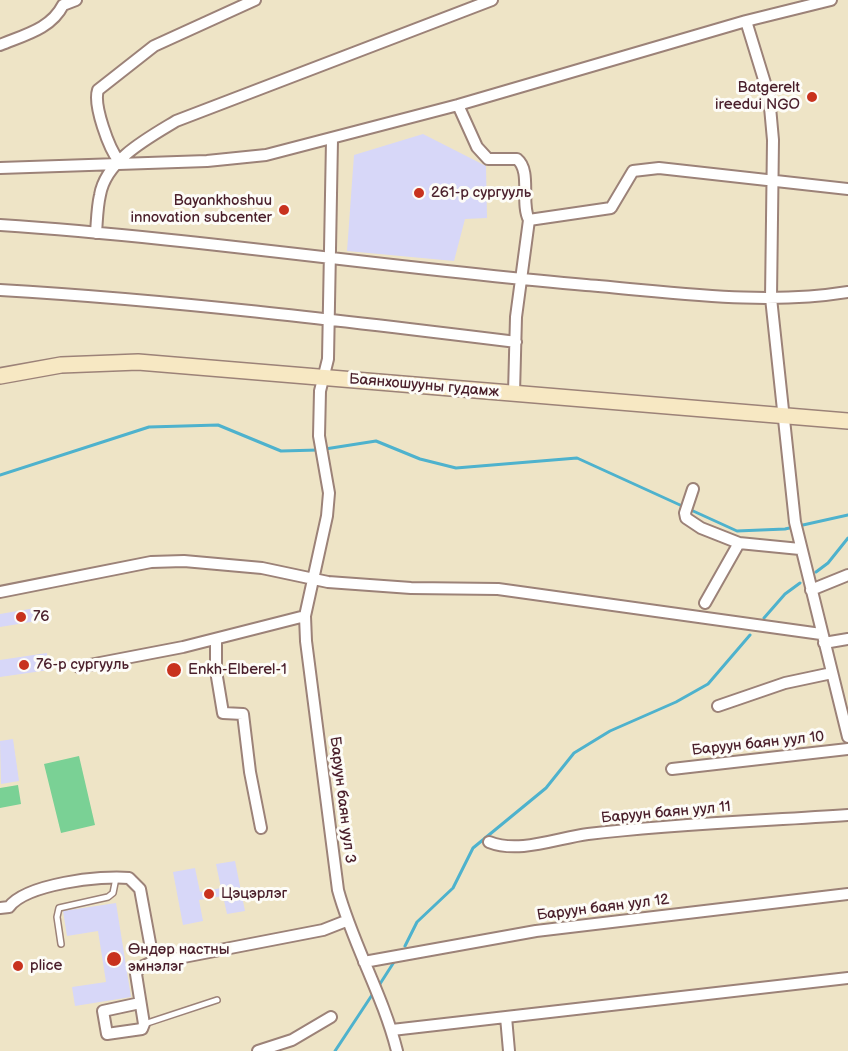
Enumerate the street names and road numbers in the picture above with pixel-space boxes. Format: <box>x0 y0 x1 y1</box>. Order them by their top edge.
street label: Баянхошууны гудамж <box>348 370 500 402</box>
street label: Баруун баян уул 10 <box>691 728 825 760</box>
street label: Баруун баян уул 3 <box>325 736 359 864</box>
street label: Баруун баян уул 11 <box>600 798 732 828</box>
street label: Баруун баян уул 12 <box>536 891 670 925</box>

